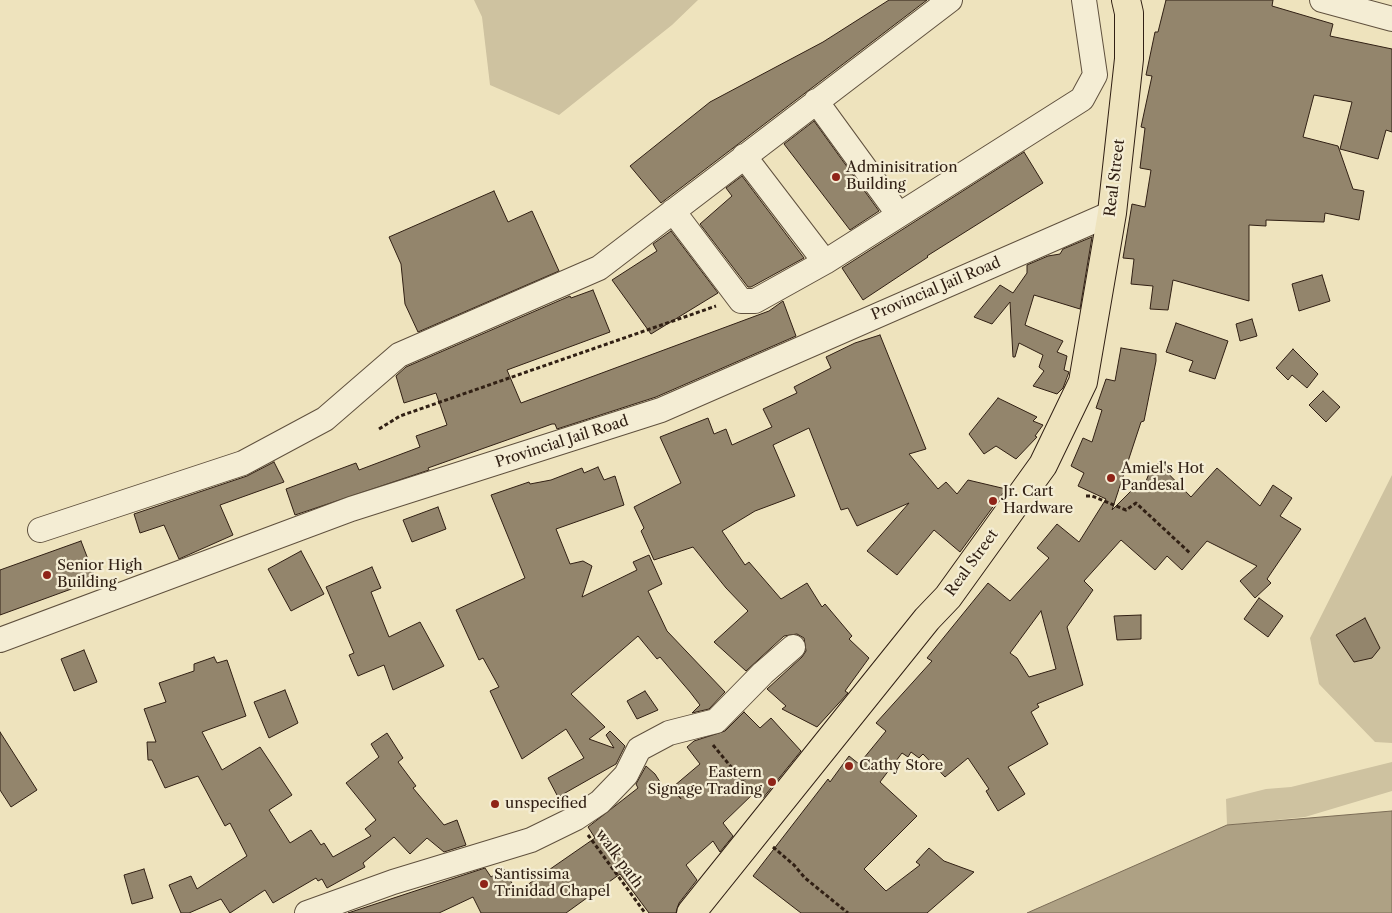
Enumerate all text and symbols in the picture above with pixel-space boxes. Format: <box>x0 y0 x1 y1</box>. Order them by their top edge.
street label: Real Street <box>1101 138 1129 218</box>
place label: Adminisitration Building <box>846 159 958 194</box>
marker: Adminisitration Building <box>830 171 842 183</box>
street label: Provincial Jail Road <box>869 254 1003 324</box>
street label: Provincial Jail Road <box>493 412 631 472</box>
place label: Amiel's Hot Pandesal <box>1121 460 1204 495</box>
marker: Amiel's Hot Pandesal <box>1105 472 1117 484</box>
place label: Jr. Cart Hardware <box>1003 483 1073 518</box>
marker: Jr. Cart Hardware <box>987 495 999 507</box>
street label: Real Street <box>942 526 1002 600</box>
place label: Senior High Building <box>57 557 143 592</box>
marker: Senior High Building <box>41 569 53 581</box>
place label: Cathy Store <box>859 757 943 775</box>
marker: Cathy Store <box>843 760 855 772</box>
place label: Eastern Signage Trading <box>648 764 762 799</box>
marker: Eastern Signage Trading <box>766 776 778 788</box>
place label: unspecified <box>505 795 587 813</box>
marker: unspecified <box>489 798 501 810</box>
street label: walk path <box>591 826 647 892</box>
place label: Santissima Trinidad Chapel <box>494 866 610 901</box>
marker: Santissima Trinidad Chapel <box>478 878 490 890</box>

